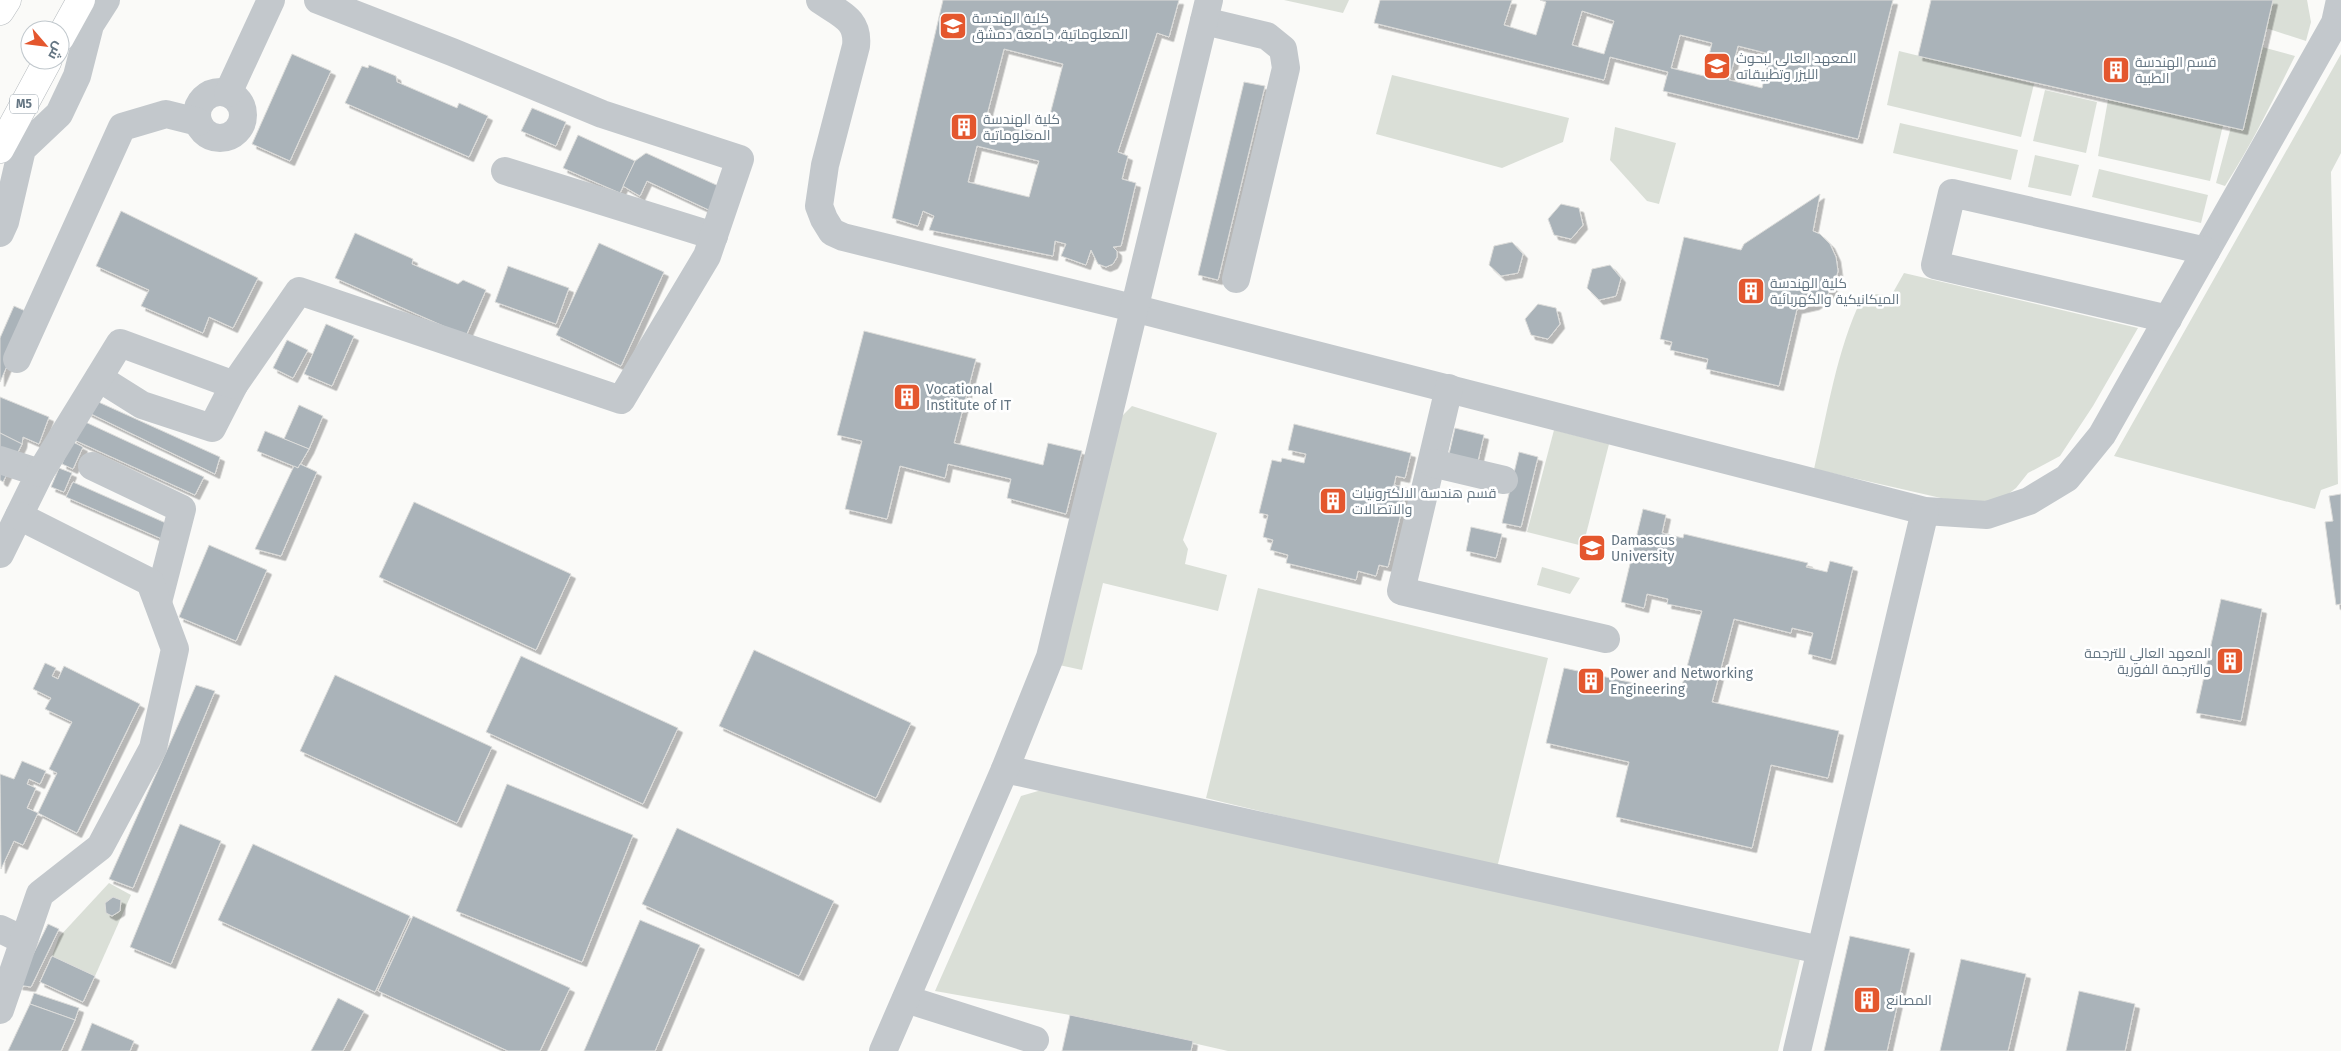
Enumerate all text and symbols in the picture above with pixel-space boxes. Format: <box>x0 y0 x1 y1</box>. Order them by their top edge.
place label: كلية الهندسة المعلوماتية، جامعة دمشق <box>972 10 1128 43</box>
school or university icon: كلية الهندسة المعلوماتية، جامعة دمشق <box>938 11 968 41</box>
north arrow <box>20 20 70 70</box>
text: ش <box>44 39 68 63</box>
place label: المعهد العالي لبحوث الليزر وتطبيقاته <box>1736 50 1857 83</box>
school or university icon: المعهد العالي لبحوث الليزر وتطبيقاته <box>1702 51 1732 81</box>
place label: قسم الهندسة الطبية <box>2135 54 2217 87</box>
building icon: قسم الهندسة الطبية <box>2101 55 2131 85</box>
road number: M5 <box>10 95 38 114</box>
place label: كلية الهندسة المعلوماتية <box>983 111 1060 144</box>
building icon: كلية الهندسة المعلوماتية <box>949 112 979 142</box>
place label: كلية الهندسة الميكانيكية والكهربائية <box>1770 275 1899 308</box>
building icon: كلية الهندسة الميكانيكية والكهربائية <box>1736 276 1766 306</box>
place label: Vocational Institute of IT <box>926 381 1012 414</box>
building icon: Vocational Institute of IT <box>892 382 922 412</box>
place label: قسم هندسة الالكترونيات والاتصالات <box>1352 485 1496 518</box>
building icon: قسم هندسة الالكترونيات والاتصالات <box>1318 486 1348 516</box>
place label: Damascus University <box>1611 532 1675 565</box>
school or university icon: Damascus University <box>1577 533 1607 563</box>
place label: المعهد العالي للترجمة والترجمة الفورية <box>2084 645 2211 678</box>
building icon: المعهد العالي للترجمة والترجمة الفورية <box>2215 646 2245 676</box>
place label: Power and Networking Engineering <box>1610 665 1754 698</box>
building icon: Power and Networking Engineering <box>1576 666 1606 696</box>
building icon: المصانع <box>1852 985 1882 1015</box>
place label: المصانع <box>1886 992 1932 1009</box>

